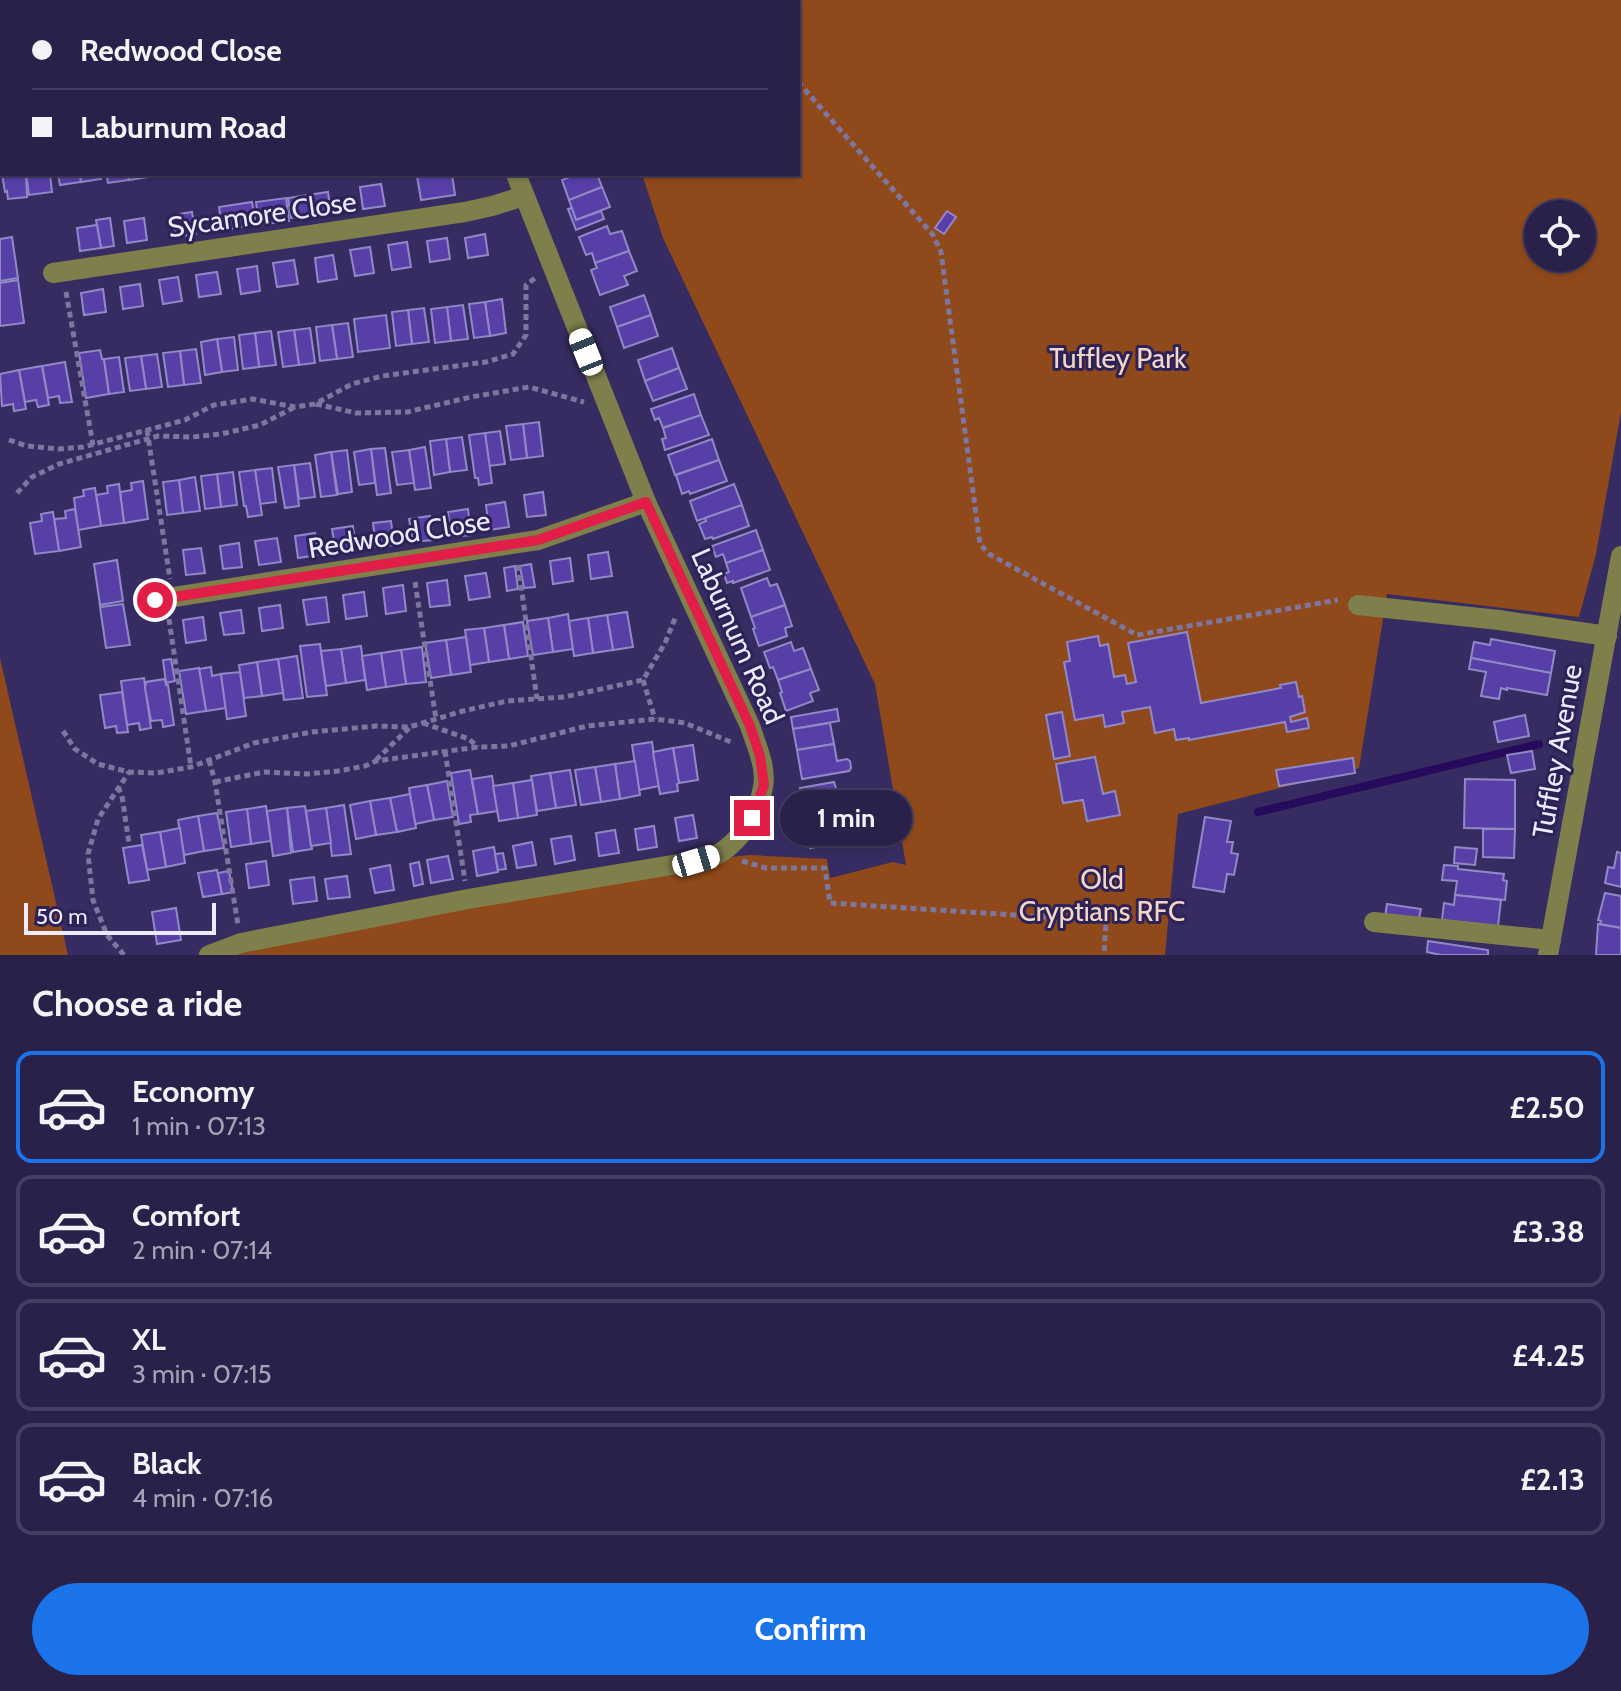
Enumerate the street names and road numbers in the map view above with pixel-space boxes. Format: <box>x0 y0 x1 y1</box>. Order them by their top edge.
street label: Sycamore Close <box>166 184 358 244</box>
street label: Redwood Close <box>305 503 493 565</box>
street label: Laburnum Road <box>684 543 792 729</box>
street label: Tuffley Avenue <box>1525 662 1589 840</box>

